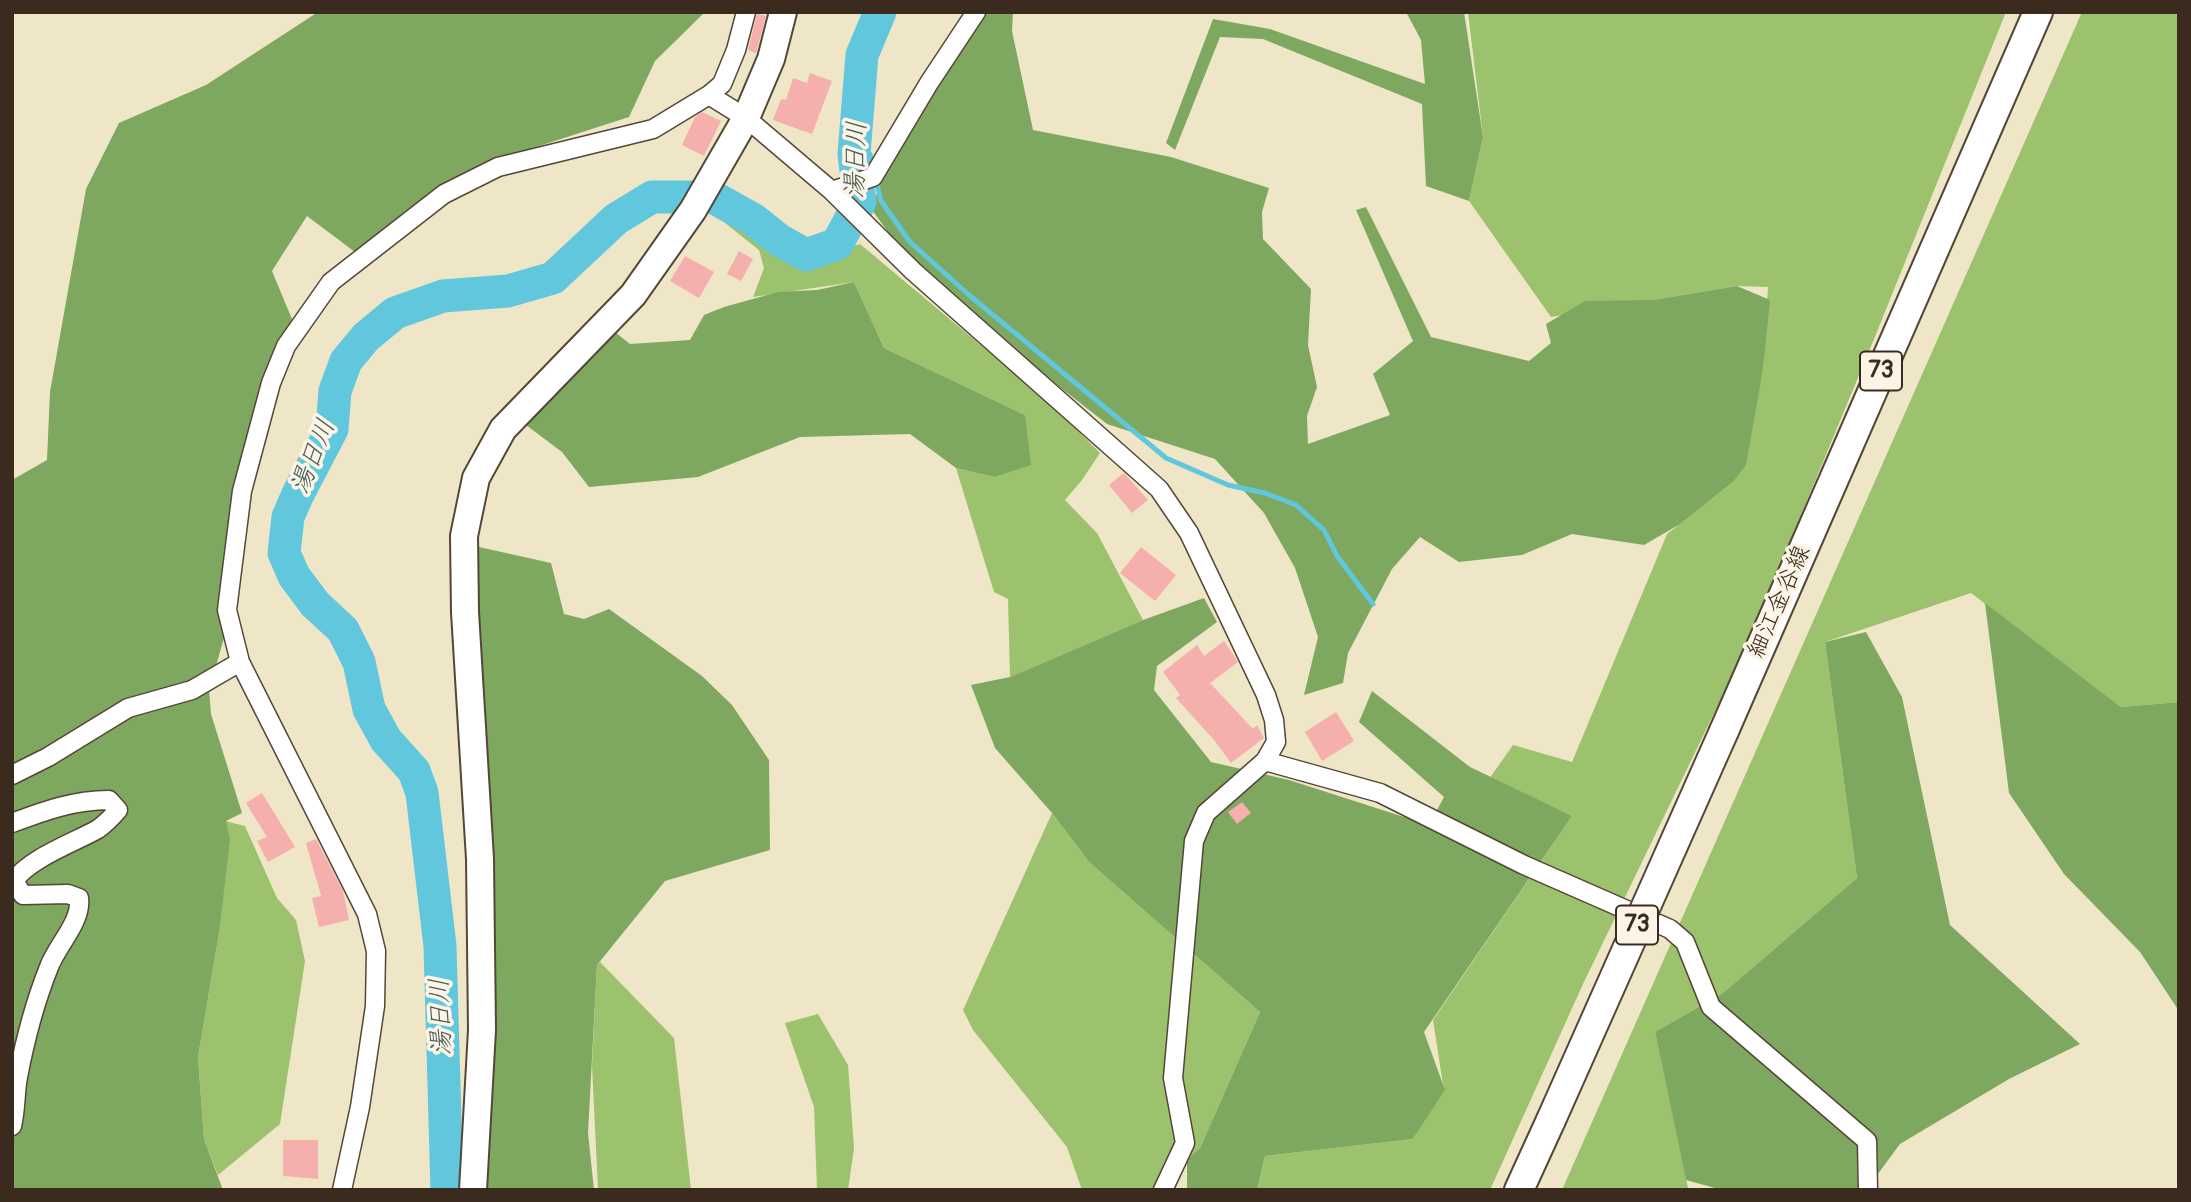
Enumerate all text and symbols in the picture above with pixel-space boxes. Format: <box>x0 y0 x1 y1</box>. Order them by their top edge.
water label: 湯日川 <box>840 120 874 200</box>
road number: 73 <box>1860 352 1902 390</box>
water label: 湯日川 <box>285 415 343 499</box>
street label: 細江金谷線 <box>1742 541 1818 663</box>
road number: 73 <box>1616 906 1658 944</box>
water label: 湯日川 <box>425 977 459 1057</box>

